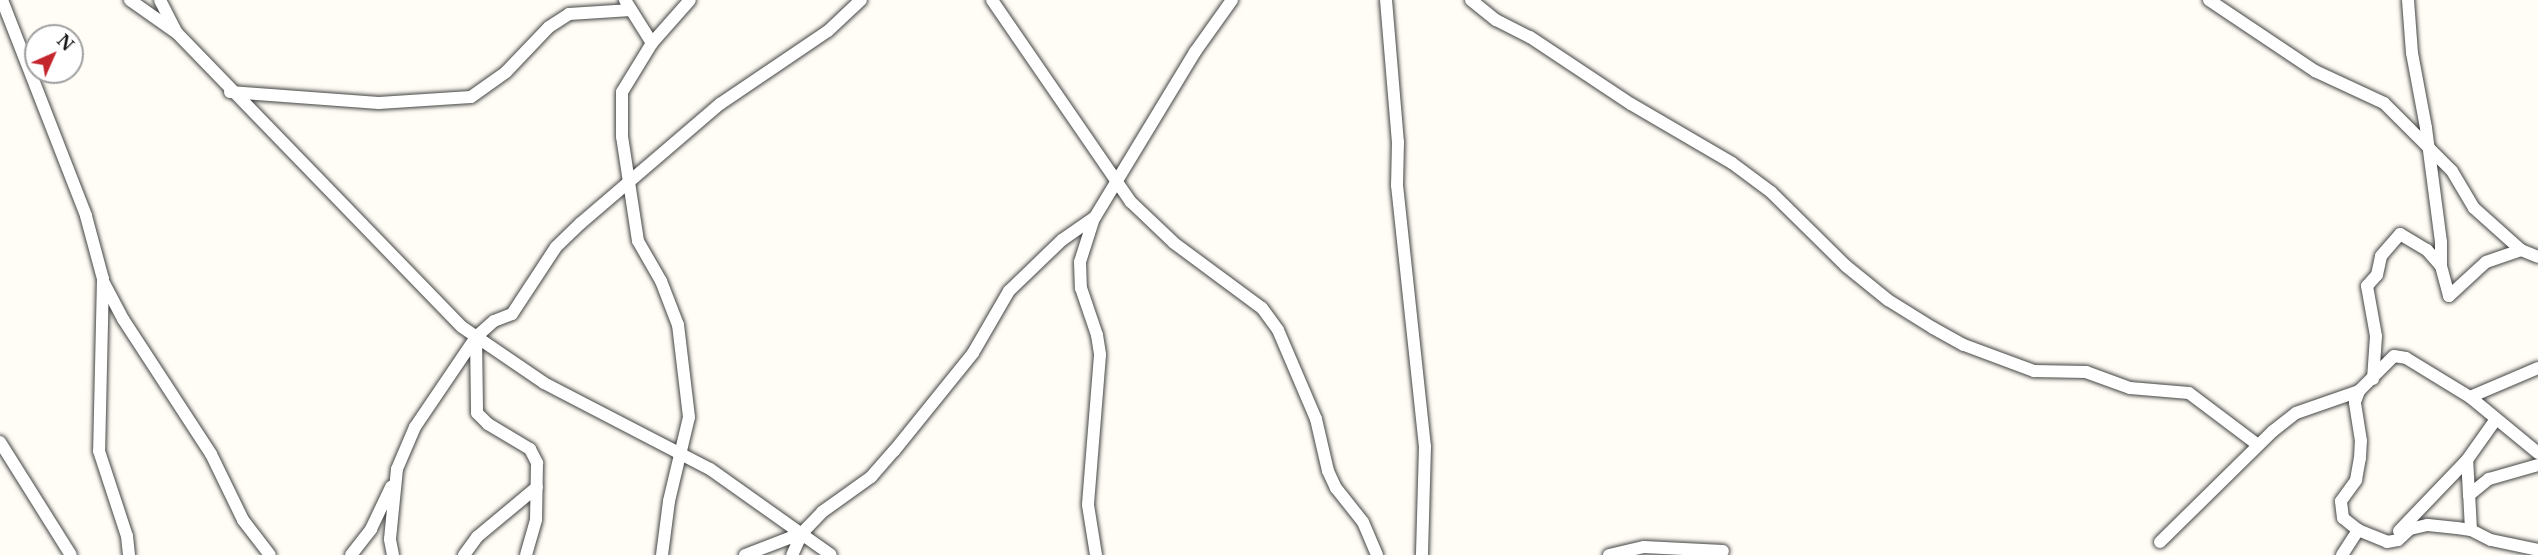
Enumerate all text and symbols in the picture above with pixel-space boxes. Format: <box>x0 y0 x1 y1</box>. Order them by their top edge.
north arrow <box>24 24 84 84</box>
text: N <box>53 30 78 55</box>

